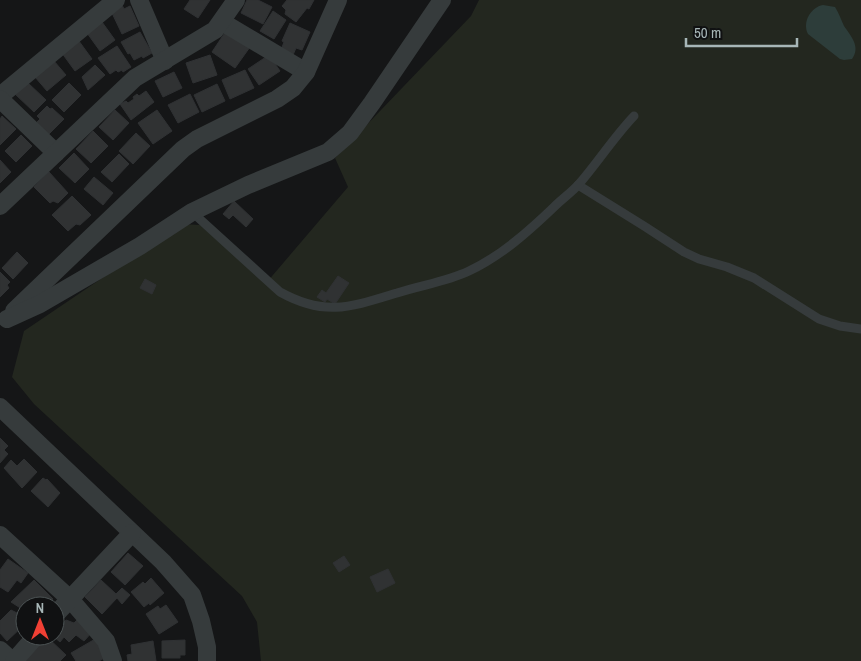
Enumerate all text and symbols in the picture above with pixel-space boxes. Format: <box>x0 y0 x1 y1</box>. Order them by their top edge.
scale bar <box>686 15 797 47</box>
text: 50 m <box>694 22 721 43</box>
north arrow <box>15 596 65 646</box>
text: N <box>36 599 44 617</box>

